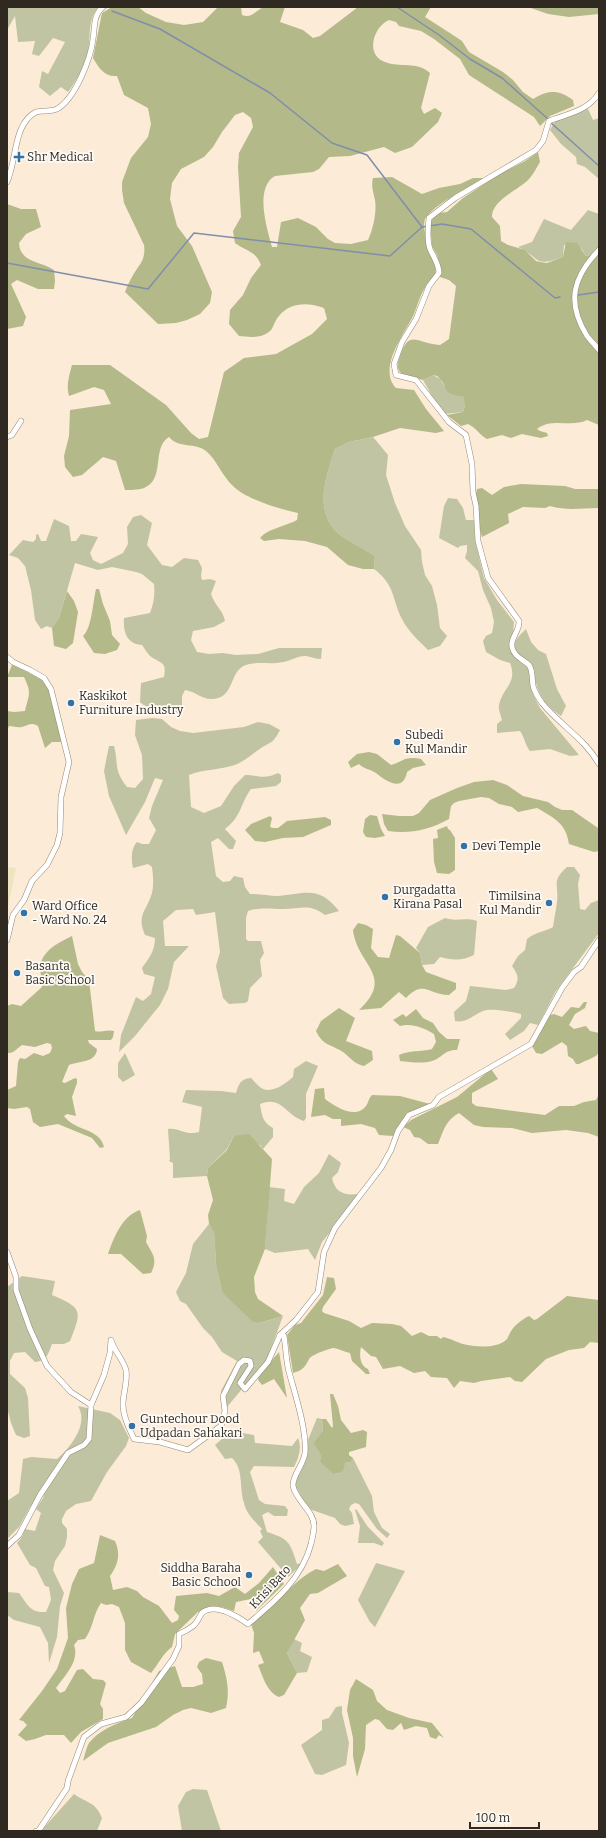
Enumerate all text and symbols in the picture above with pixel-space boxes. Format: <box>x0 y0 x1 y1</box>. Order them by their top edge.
place label: Shr Medical <box>27 150 94 164</box>
marker: Shr Medical <box>14 152 24 162</box>
place label: Kaskikot Furniture Industry <box>79 689 184 717</box>
marker: Kaskikot Furniture Industry <box>66 698 76 708</box>
place label: Subedi Kul Mandir <box>405 728 468 756</box>
marker: Subedi Kul Mandir <box>392 737 402 747</box>
place label: Devi Temple <box>472 839 541 853</box>
marker: Devi Temple <box>459 841 469 851</box>
place label: Durgadatta Kirana Pasal <box>393 883 463 911</box>
place label: Timilsina Kul Mandir <box>479 889 542 917</box>
marker: Durgadatta Kirana Pasal <box>380 892 390 902</box>
marker: Timilsina Kul Mandir <box>544 898 554 908</box>
place label: Ward Office - Ward No. 24 <box>32 899 107 927</box>
marker: Ward Office - Ward No. 24 <box>19 908 29 918</box>
place label: Basanta Basic School <box>25 959 95 987</box>
marker: Basanta Basic School <box>12 968 22 978</box>
place label: Guntechour Dood Udpadan Sahakari <box>140 1412 243 1440</box>
marker: Guntechour Dood Udpadan Sahakari <box>127 1421 137 1431</box>
place label: Siddha Baraha Basic School <box>160 1561 242 1589</box>
street label: Krisi Bato <box>247 1562 294 1611</box>
marker: Siddha Baraha Basic School <box>244 1570 254 1580</box>
scale bar <box>470 1804 539 1830</box>
text: 100 m <box>476 1811 511 1825</box>

